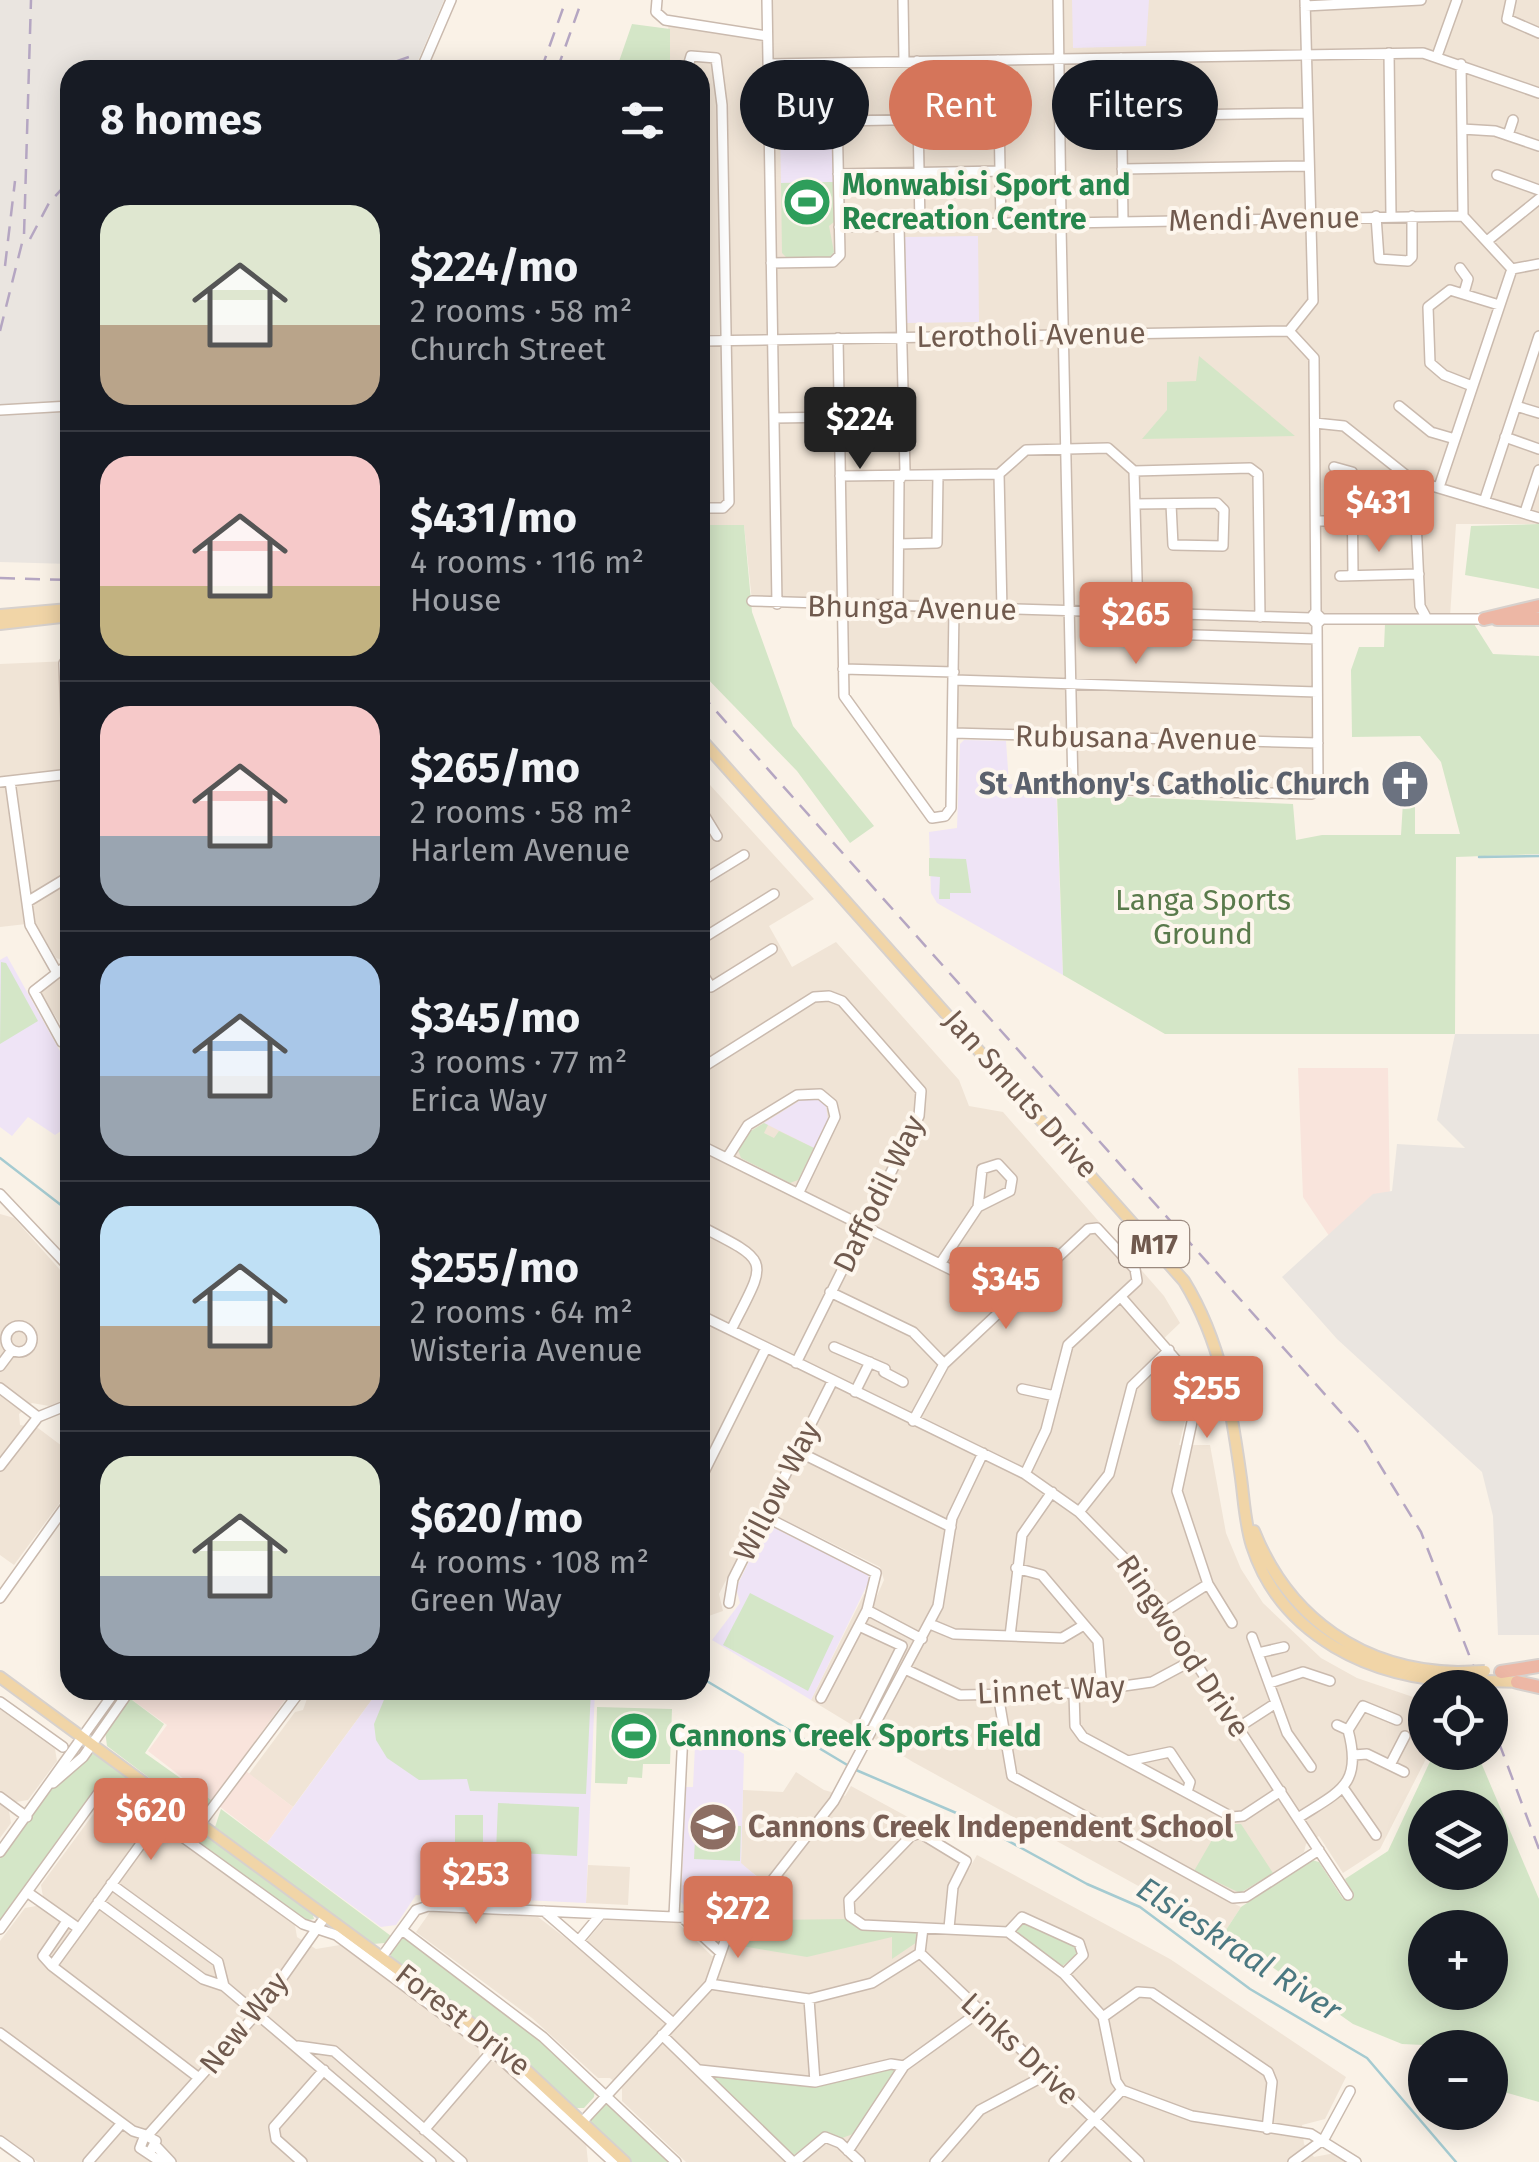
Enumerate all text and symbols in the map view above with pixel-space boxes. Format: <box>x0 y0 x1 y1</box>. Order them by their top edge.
chip: Buy <box>740 60 869 150</box>
chip: Rent <box>889 60 1032 150</box>
chip: Filters <box>1052 60 1218 150</box>
icon: filters <box>615 93 670 148</box>
text: 8 homes <box>100 95 262 145</box>
place label: Monwabisi Sport and Recreation Centre <box>842 167 1130 237</box>
sports icon: Monwabisi Sport and Recreation Centre <box>781 176 833 228</box>
street label: Mendi Avenue <box>1168 199 1360 239</box>
text: $224/mo <box>410 242 578 292</box>
icon: home <box>180 245 300 365</box>
text: 2 rooms · 58 m² <box>410 292 632 330</box>
street label: Lerotholi Avenue <box>916 315 1146 355</box>
text: Church Street <box>410 330 606 368</box>
pin: $224 <box>801 387 919 472</box>
text: $224 <box>826 400 894 438</box>
pin: $431 <box>1320 470 1438 555</box>
text: $431 <box>1346 483 1412 521</box>
text: $431/mo <box>410 493 577 543</box>
icon: home <box>180 496 300 616</box>
text: 4 rooms · 116 m² <box>410 543 644 581</box>
text: House <box>410 581 501 619</box>
pin: $265 <box>1077 582 1195 667</box>
street label: Bhunga Avenue <box>807 588 1017 628</box>
text: $265 <box>1102 595 1170 633</box>
street label: Rubusana Avenue <box>1015 718 1257 758</box>
text: $265/mo <box>410 743 580 793</box>
icon: home <box>180 746 300 866</box>
church icon: St Anthony's Catholic Church <box>1379 758 1431 810</box>
place label: St Anthony's Catholic Church <box>979 766 1370 802</box>
text: 2 rooms · 58 m² <box>410 793 632 831</box>
text: Harlem Avenue <box>410 831 630 869</box>
park label: Langa Sports Ground <box>1115 882 1291 952</box>
text: $345/mo <box>410 993 580 1043</box>
icon: home <box>180 996 300 1116</box>
street label: Jan Smuts Drive <box>936 1003 1106 1185</box>
text: 3 rooms · 77 m² <box>410 1043 627 1081</box>
text: Erica Way <box>410 1081 547 1119</box>
street label: Daffodil Way <box>825 1109 933 1278</box>
road number: M17 <box>1119 1221 1189 1267</box>
text: $255/mo <box>410 1243 579 1293</box>
icon: home <box>180 1246 300 1366</box>
pin: $345 <box>947 1247 1065 1332</box>
text: $345 <box>971 1260 1041 1298</box>
text: 2 rooms · 64 m² <box>410 1293 633 1331</box>
text: Wisteria Avenue <box>410 1331 642 1369</box>
pin: $255 <box>1148 1356 1266 1441</box>
text: $255 <box>1173 1369 1241 1407</box>
street label: Willow Way <box>726 1415 828 1567</box>
text: $620/mo <box>410 1493 583 1543</box>
icon: home <box>180 1496 300 1616</box>
text: 4 rooms · 108 m² <box>410 1543 649 1581</box>
street label: Ringwood Drive <box>1109 1548 1257 1744</box>
text: Green Way <box>410 1581 562 1619</box>
street label: Linnet Way <box>976 1668 1126 1712</box>
map controls <box>1408 1670 1508 2130</box>
button: locate <box>1408 1670 1508 1770</box>
sports icon: Cannons Creek Sports Field <box>608 1710 660 1762</box>
place label: Cannons Creek Sports Field <box>669 1718 1042 1754</box>
pin: $620 <box>92 1778 210 1863</box>
button: layers <box>1408 1790 1508 1890</box>
text: $620 <box>116 1791 186 1829</box>
school or university icon: Cannons Creek Independent School <box>687 1801 739 1853</box>
place label: Cannons Creek Independent School <box>748 1809 1233 1845</box>
pin: $253 <box>417 1842 535 1927</box>
text: $253 <box>442 1855 510 1893</box>
water label: Elsieskraal River <box>1130 1869 1350 2030</box>
pin: $272 <box>679 1876 797 1961</box>
text: $272 <box>706 1889 770 1927</box>
button: + <box>1408 1910 1508 2010</box>
street label: Forest Drive <box>388 1956 538 2084</box>
street label: New Way <box>192 1965 296 2081</box>
street label: Links Drive <box>953 1985 1087 2113</box>
button: − <box>1408 2030 1508 2130</box>

